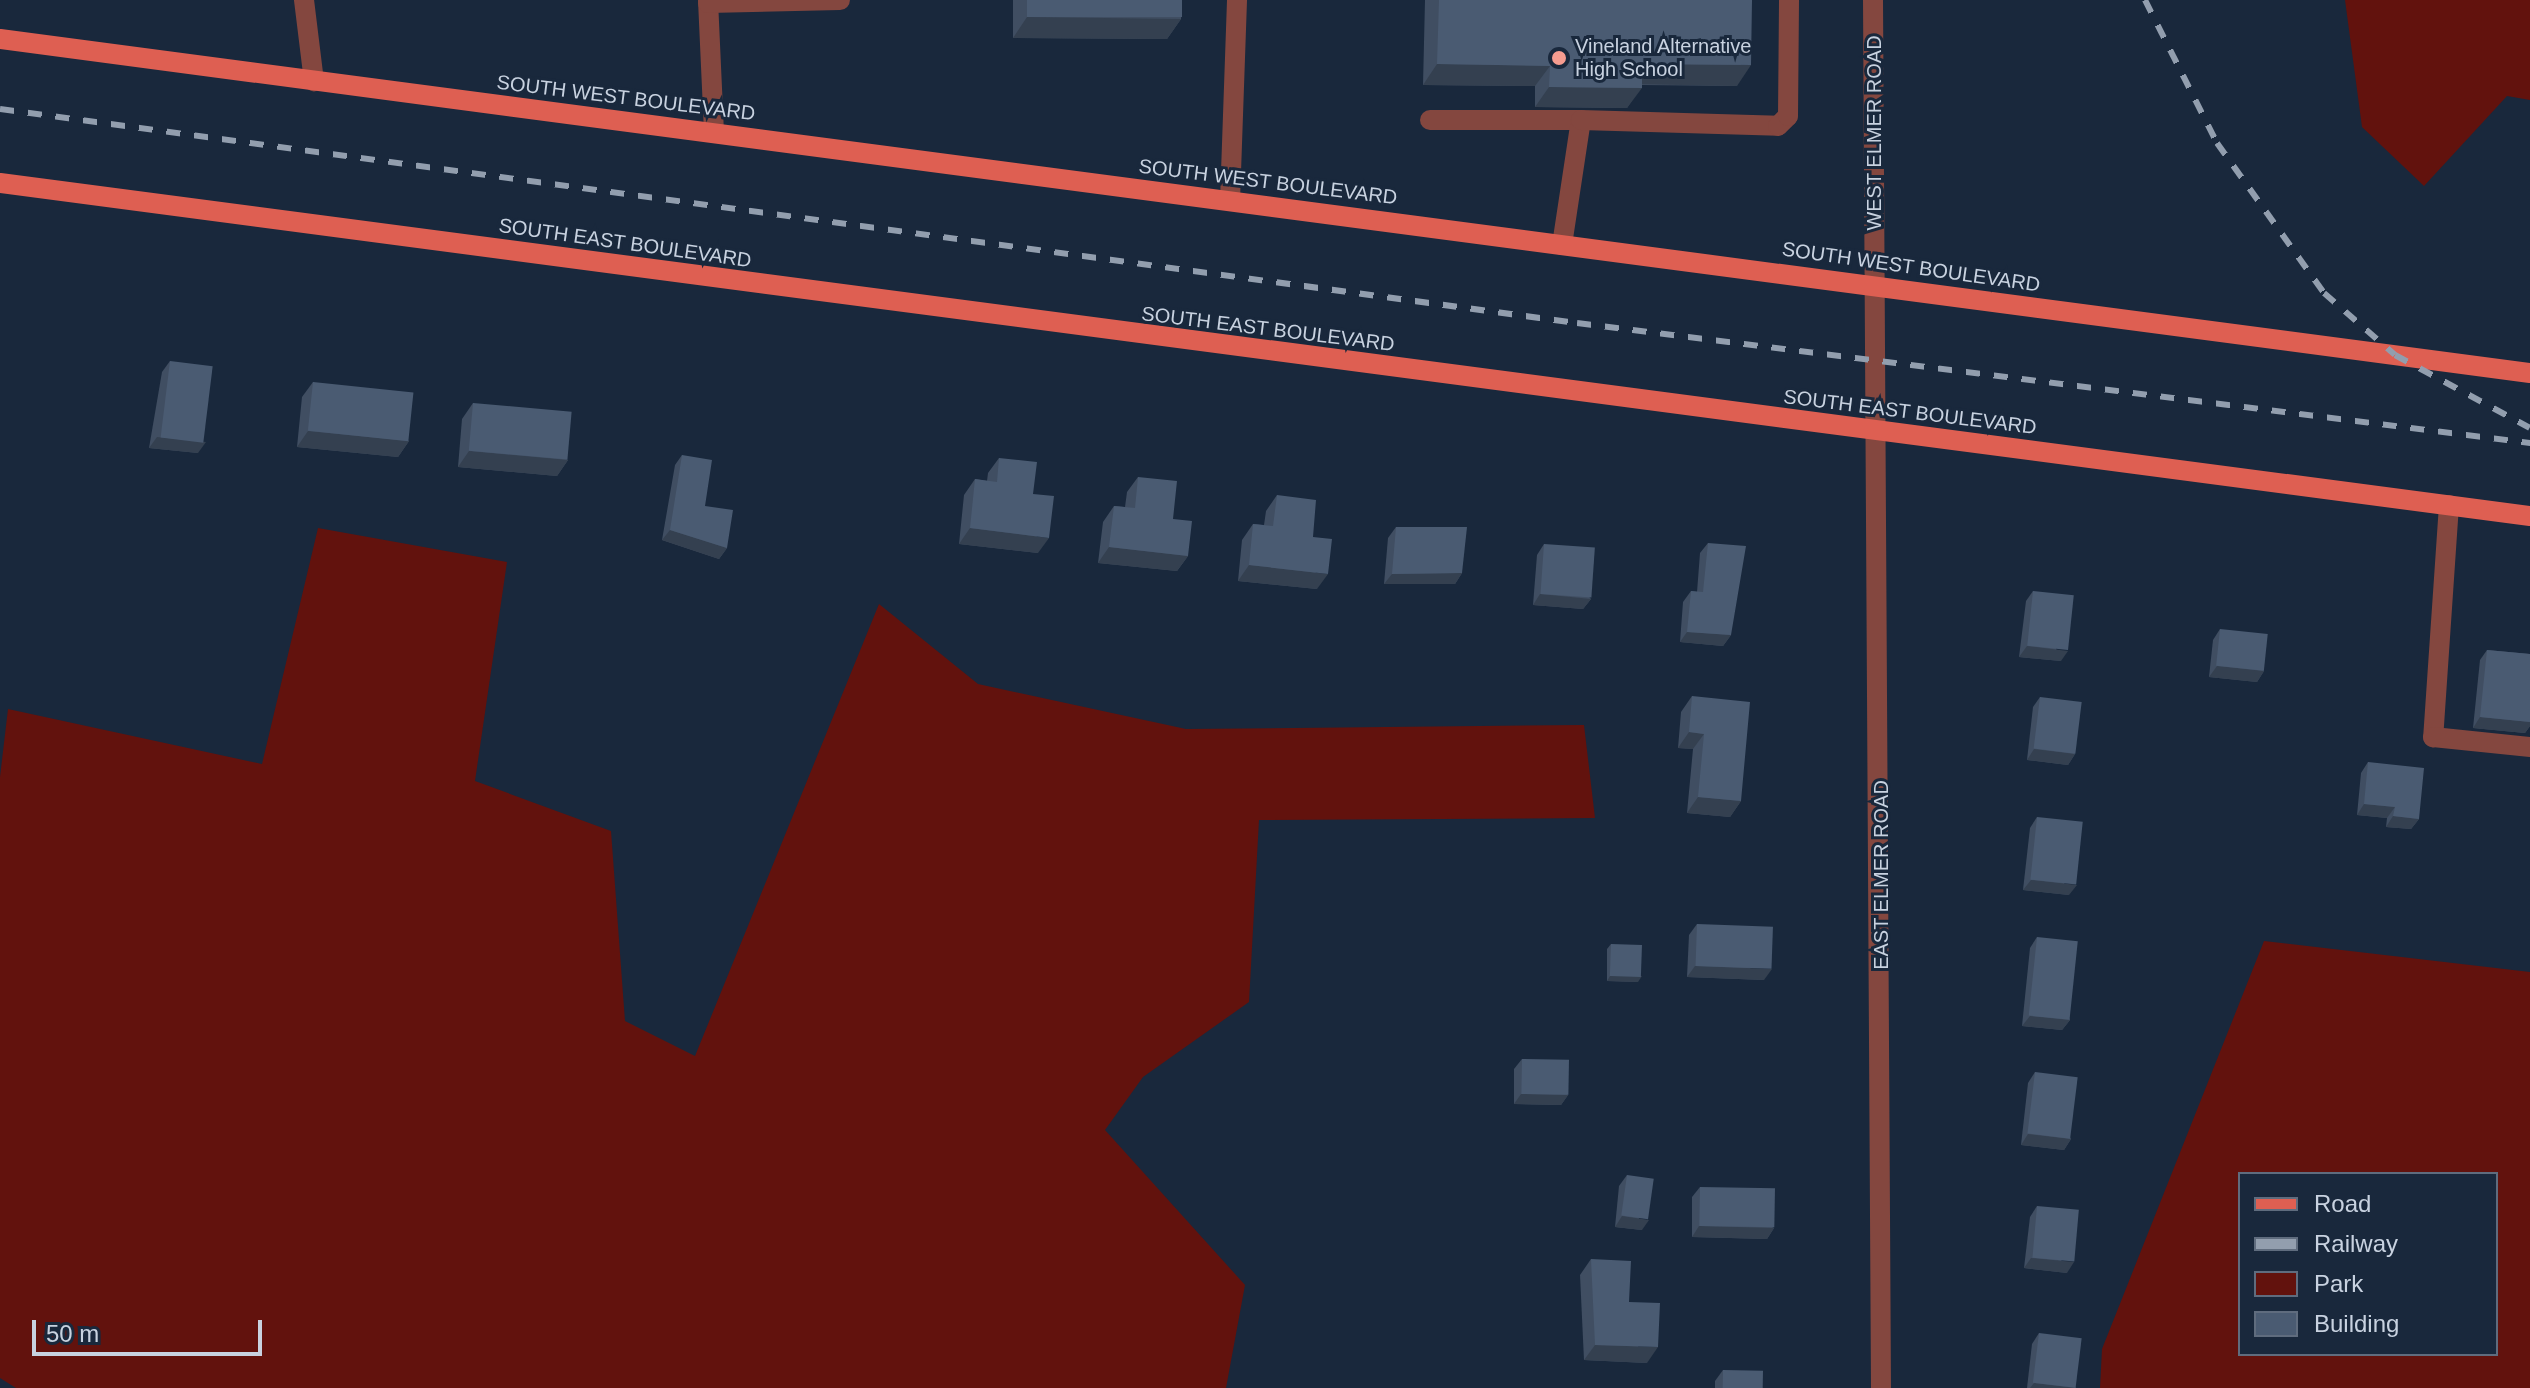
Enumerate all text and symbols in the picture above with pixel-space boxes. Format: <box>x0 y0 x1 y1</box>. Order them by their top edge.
place label: Vineland Alternative High School <box>1575 34 1753 81</box>
street label: WEST ELMER ROAD <box>1862 35 1886 231</box>
marker: Vineland Alternative High School <box>1550 49 1568 67</box>
street label: SOUTH WEST BOULEVARD <box>495 70 757 126</box>
street label: SOUTH WEST BOULEVARD <box>1137 154 1399 210</box>
street label: SOUTH EAST BOULEVARD <box>497 213 753 273</box>
street label: SOUTH WEST BOULEVARD <box>1780 237 2042 297</box>
street label: SOUTH EAST BOULEVARD <box>1140 302 1396 356</box>
street label: SOUTH EAST BOULEVARD <box>1782 385 2038 439</box>
street label: EAST ELMER ROAD <box>1869 780 1893 970</box>
legend <box>2238 1172 2498 1356</box>
text: Road <box>2314 1190 2371 1217</box>
text: Railway <box>2314 1230 2398 1257</box>
text: Park <box>2314 1270 2363 1297</box>
scale bar <box>36 1304 266 1354</box>
text: Building <box>2314 1310 2399 1337</box>
text: 50 m <box>46 1320 99 1347</box>

